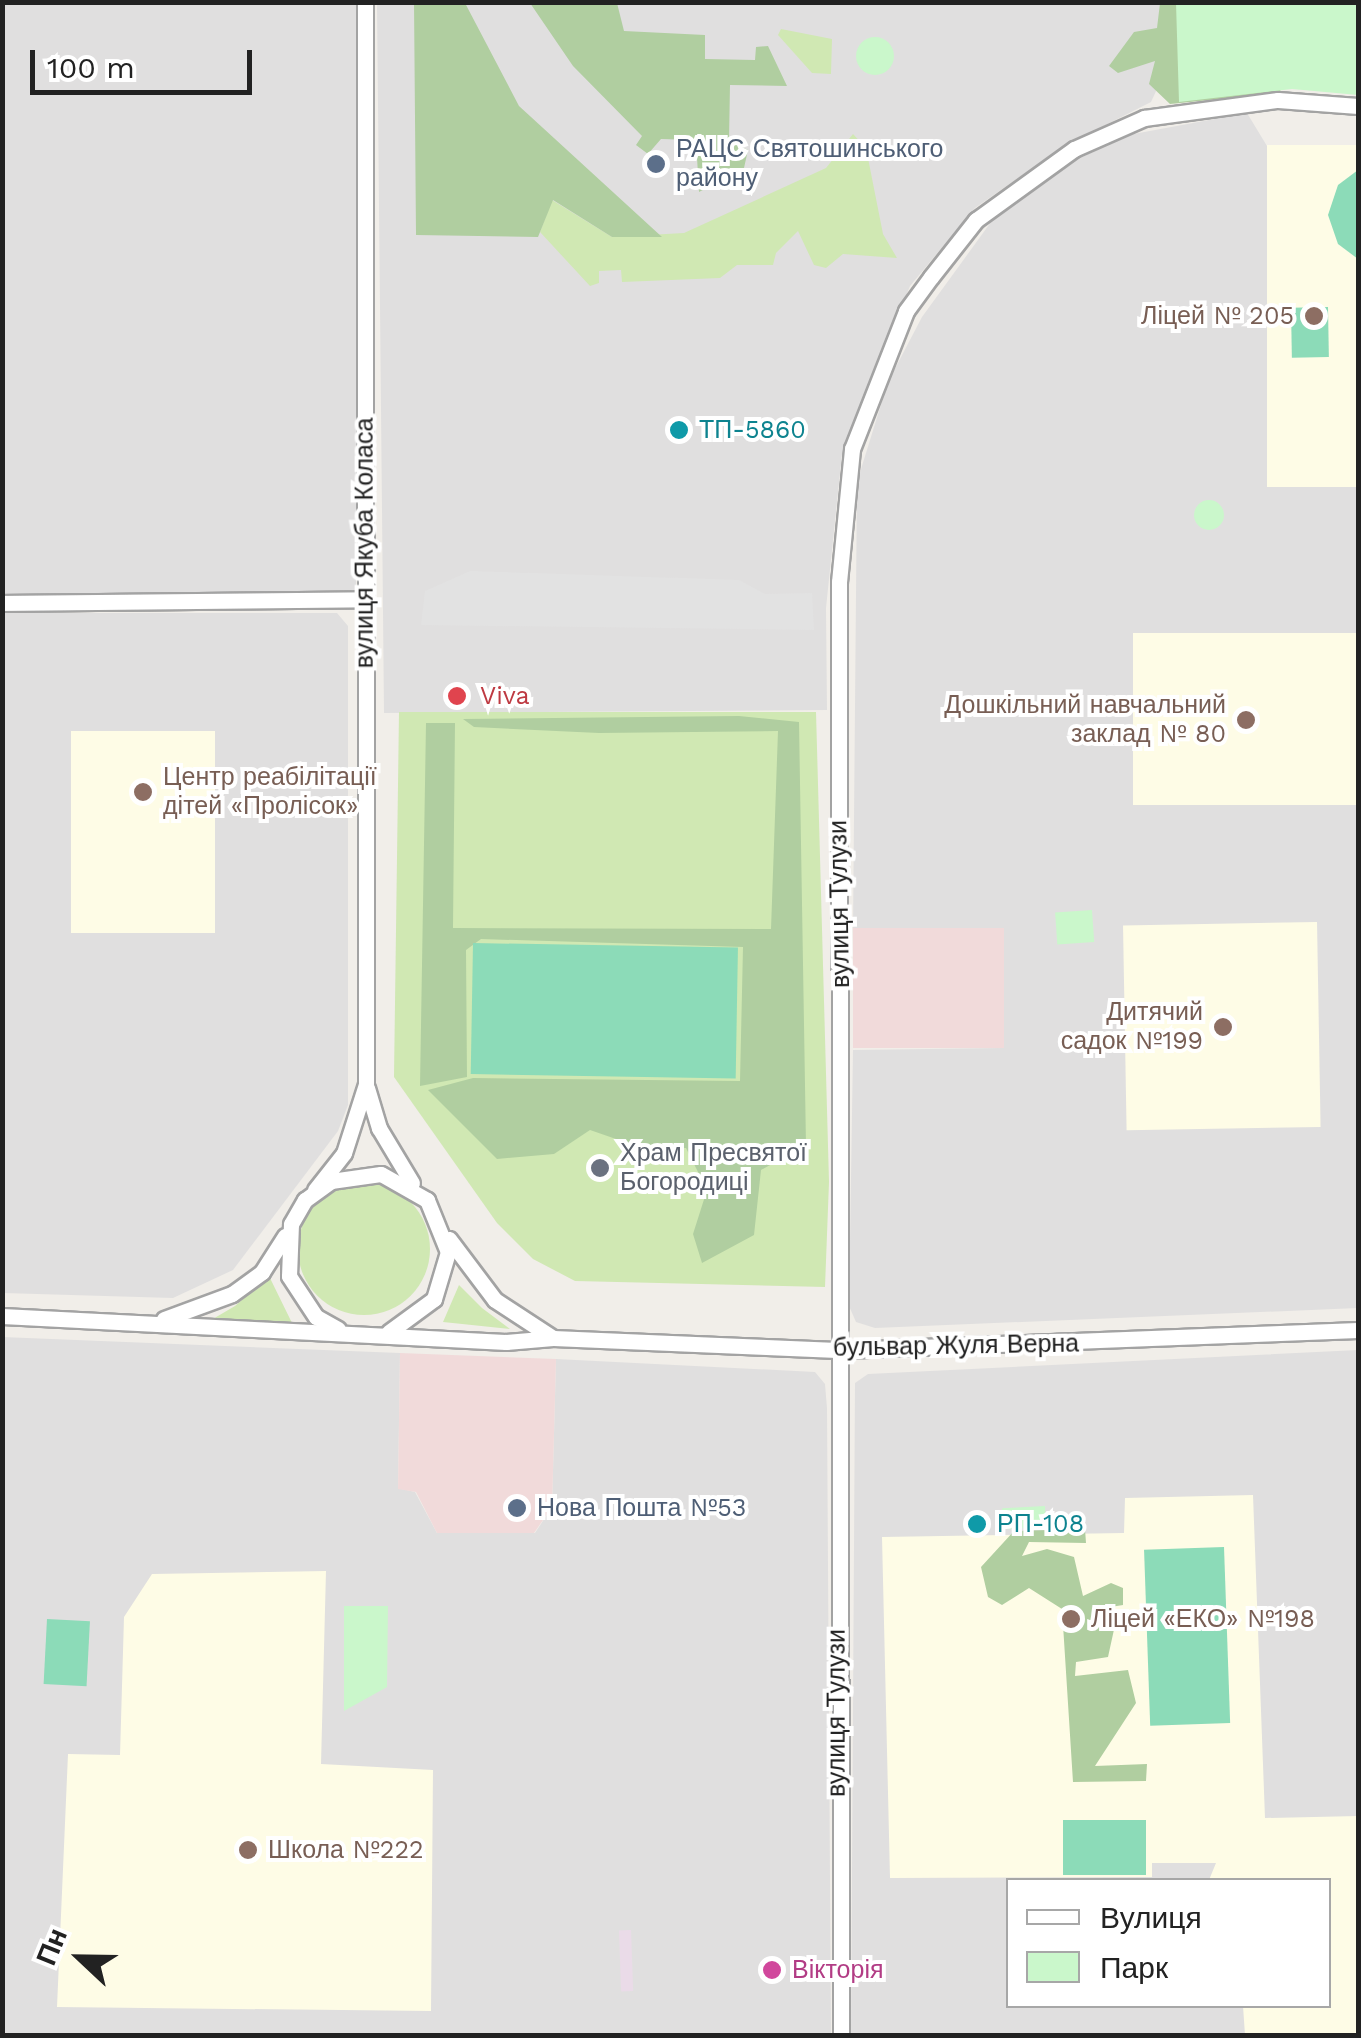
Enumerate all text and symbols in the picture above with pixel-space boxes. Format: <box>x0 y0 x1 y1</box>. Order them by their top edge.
scale bar <box>35 30 258 92</box>
text: 100 m <box>47 50 135 85</box>
place label: РАЦС Святошинського району <box>676 135 943 194</box>
marker: РАЦС Святошинського району <box>645 153 667 175</box>
place label: Ліцей № 205 <box>1141 301 1294 331</box>
marker: Ліцей № 205 <box>1303 305 1325 327</box>
place label: ТП-5860 <box>699 415 806 445</box>
street label: вулиця Якуба Коласа <box>350 418 380 668</box>
marker: ТП-5860 <box>668 419 690 441</box>
place label: Viva <box>480 681 530 711</box>
marker: Viva <box>444 683 470 709</box>
place label: Дошкільний навчальний заклад № 80 <box>944 691 1226 750</box>
marker: Дошкільний навчальний заклад № 80 <box>1235 709 1257 731</box>
place label: Центр реабілітації дітей «Пролісок» <box>163 763 377 822</box>
marker: Центр реабілітації дітей «Пролісок» <box>132 781 154 803</box>
street label: вулиця Тулузи <box>824 820 856 988</box>
place label: Дитячий садок №199 <box>1061 998 1203 1057</box>
marker: Дитячий садок №199 <box>1212 1016 1234 1038</box>
place label: Храм Пресвятої Богородиці <box>620 1139 807 1198</box>
marker: Храм Пресвятої Богородиці <box>589 1157 611 1179</box>
street label: бульвар Жуля Верна <box>833 1329 1079 1363</box>
place label: Нова Пошта №53 <box>537 1493 746 1523</box>
marker: Нова Пошта №53 <box>506 1497 528 1519</box>
place label: РП-108 <box>997 1509 1084 1539</box>
marker: РП-108 <box>966 1513 988 1535</box>
place label: Ліцей «ЕКО» №198 <box>1091 1604 1315 1634</box>
marker: Ліцей «ЕКО» №198 <box>1060 1608 1082 1630</box>
street label: вулиця Тулузи <box>822 1629 852 1797</box>
place label: Школа №222 <box>268 1835 424 1865</box>
marker: Школа №222 <box>237 1839 259 1861</box>
legend <box>1006 1878 1331 2008</box>
text: Вулиця <box>1100 1900 1202 1935</box>
north arrow <box>30 1908 130 2008</box>
text: Пн <box>29 1923 74 1970</box>
text: Парк <box>1100 1950 1168 1985</box>
place label: Вікторія <box>792 1955 884 1985</box>
marker: Вікторія <box>761 1959 783 1981</box>

